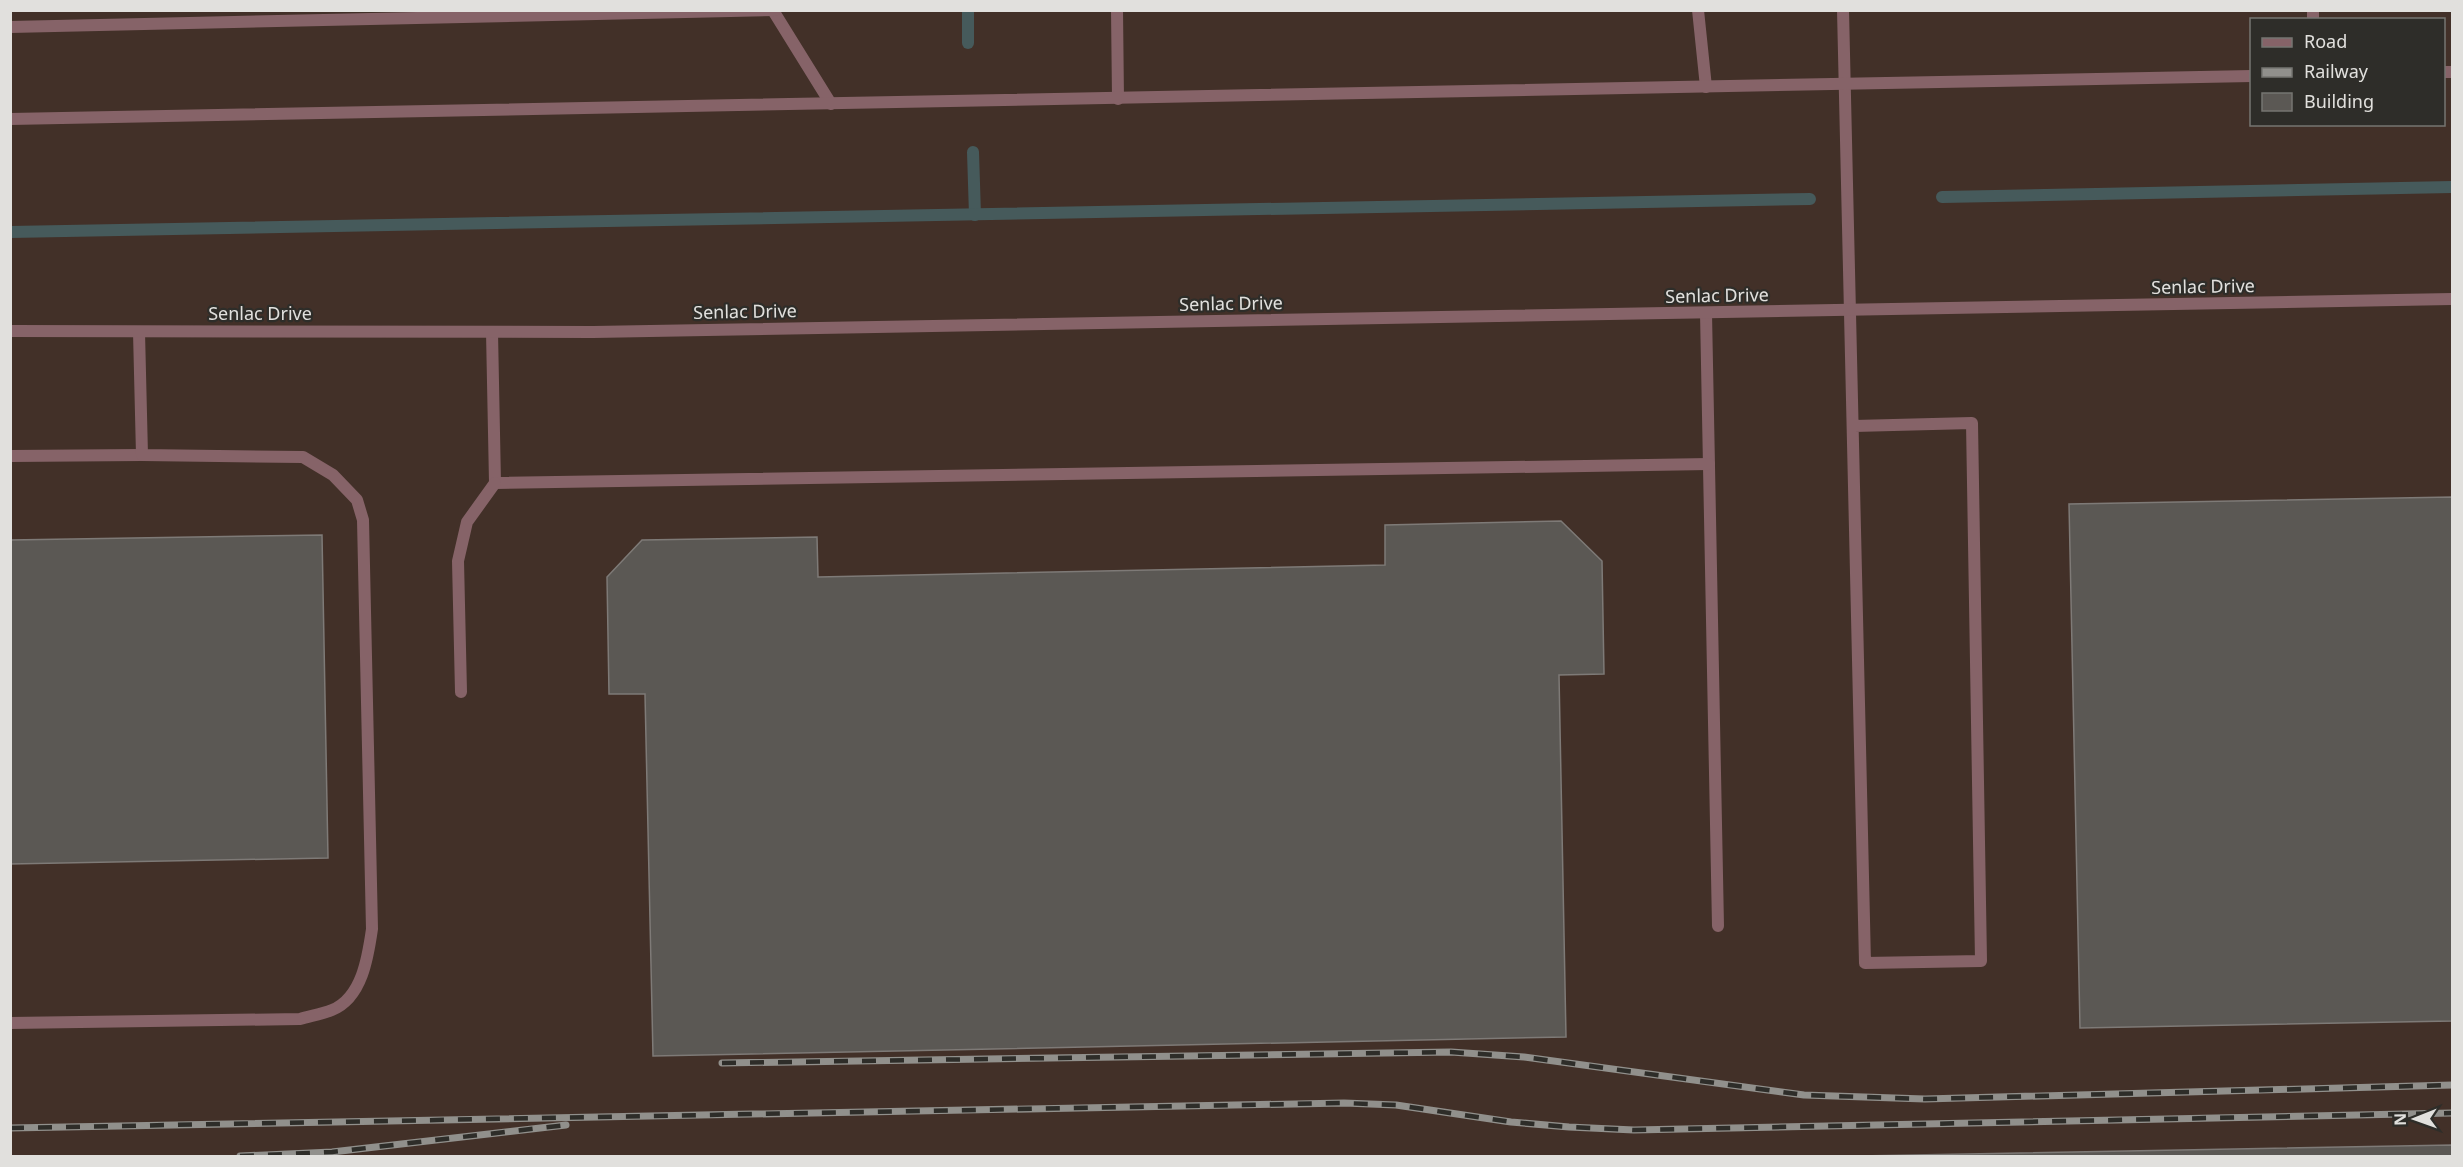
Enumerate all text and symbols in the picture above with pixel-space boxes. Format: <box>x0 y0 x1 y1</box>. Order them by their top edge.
legend <box>2250 18 2445 126</box>
text: Road <box>2304 29 2347 53</box>
text: Railway <box>2304 59 2369 83</box>
text: Building <box>2304 89 2374 113</box>
street label: Senlac Drive <box>2151 273 2255 299</box>
street label: Senlac Drive <box>1665 282 1769 308</box>
street label: Senlac Drive <box>1179 290 1283 316</box>
street label: Senlac Drive <box>693 298 797 324</box>
street label: Senlac Drive <box>208 301 312 325</box>
north arrow <box>2385 1089 2445 1149</box>
text: N <box>2389 1113 2411 1126</box>

